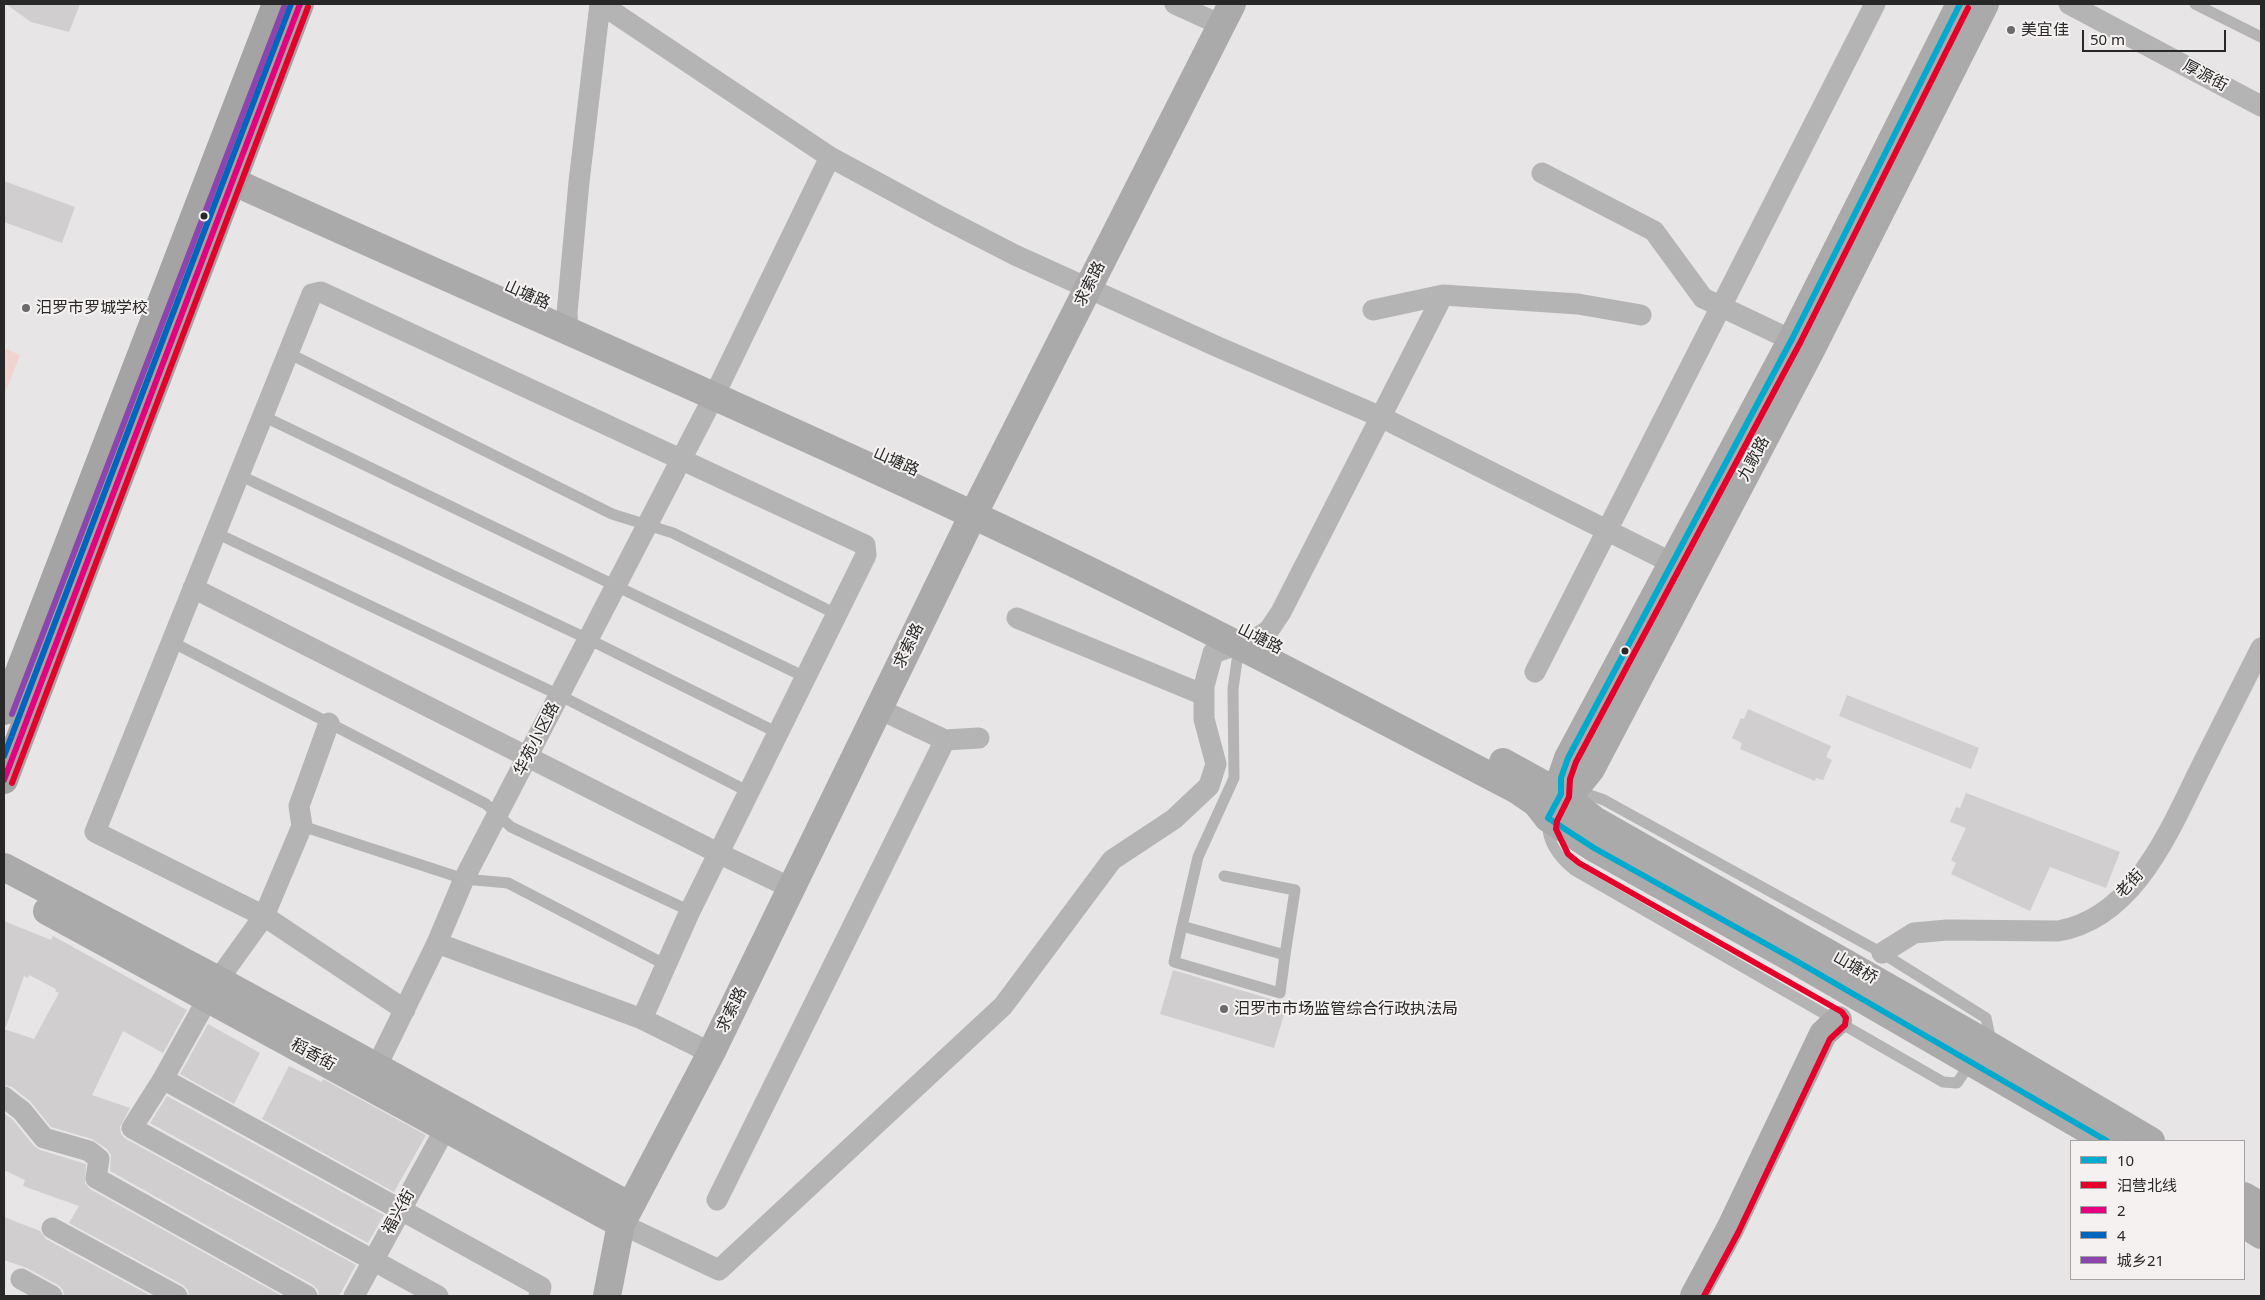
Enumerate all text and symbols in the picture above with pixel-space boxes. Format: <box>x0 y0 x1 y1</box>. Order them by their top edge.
place label: 美宜佳 <box>2021 20 2069 40</box>
scale bar <box>2085 20 2229 52</box>
marker: 美宜佳 <box>2005 24 2017 36</box>
text: 50 m <box>2090 29 2125 49</box>
street label: 厚源街 <box>2179 56 2231 96</box>
unlabelled marker <box>199 211 209 221</box>
street label: 求索路 <box>1071 258 1109 310</box>
street label: 山塘路 <box>501 276 553 314</box>
place label: 汨罗市罗城学校 <box>36 298 148 318</box>
marker: 汨罗市罗城学校 <box>20 302 32 314</box>
street label: 九歌路 <box>1734 433 1774 485</box>
street label: 山塘路 <box>870 443 922 481</box>
street label: 求索路 <box>890 620 928 672</box>
street label: 山塘路 <box>1234 620 1286 658</box>
unlabelled marker <box>1620 646 1630 656</box>
street label: 华苑小区路 <box>510 699 564 779</box>
street label: 老街 <box>2112 866 2148 902</box>
street label: 山塘桥 <box>1829 948 1881 988</box>
street label: 求索路 <box>713 984 751 1036</box>
place label: 汨罗市市场监管综合行政执法局 <box>1234 999 1458 1019</box>
marker: 汨罗市市场监管综合行政执法局 <box>1218 1003 1230 1015</box>
street label: 稻香街 <box>287 1035 339 1075</box>
legend <box>2070 1140 2245 1280</box>
text: 10 <box>2117 1150 2134 1170</box>
text: 汨营北线 <box>2117 1175 2177 1195</box>
street label: 福兴街 <box>379 1186 419 1238</box>
text: 2 <box>2117 1200 2126 1220</box>
text: 4 <box>2117 1225 2126 1245</box>
text: 城乡21 <box>2117 1250 2164 1270</box>

